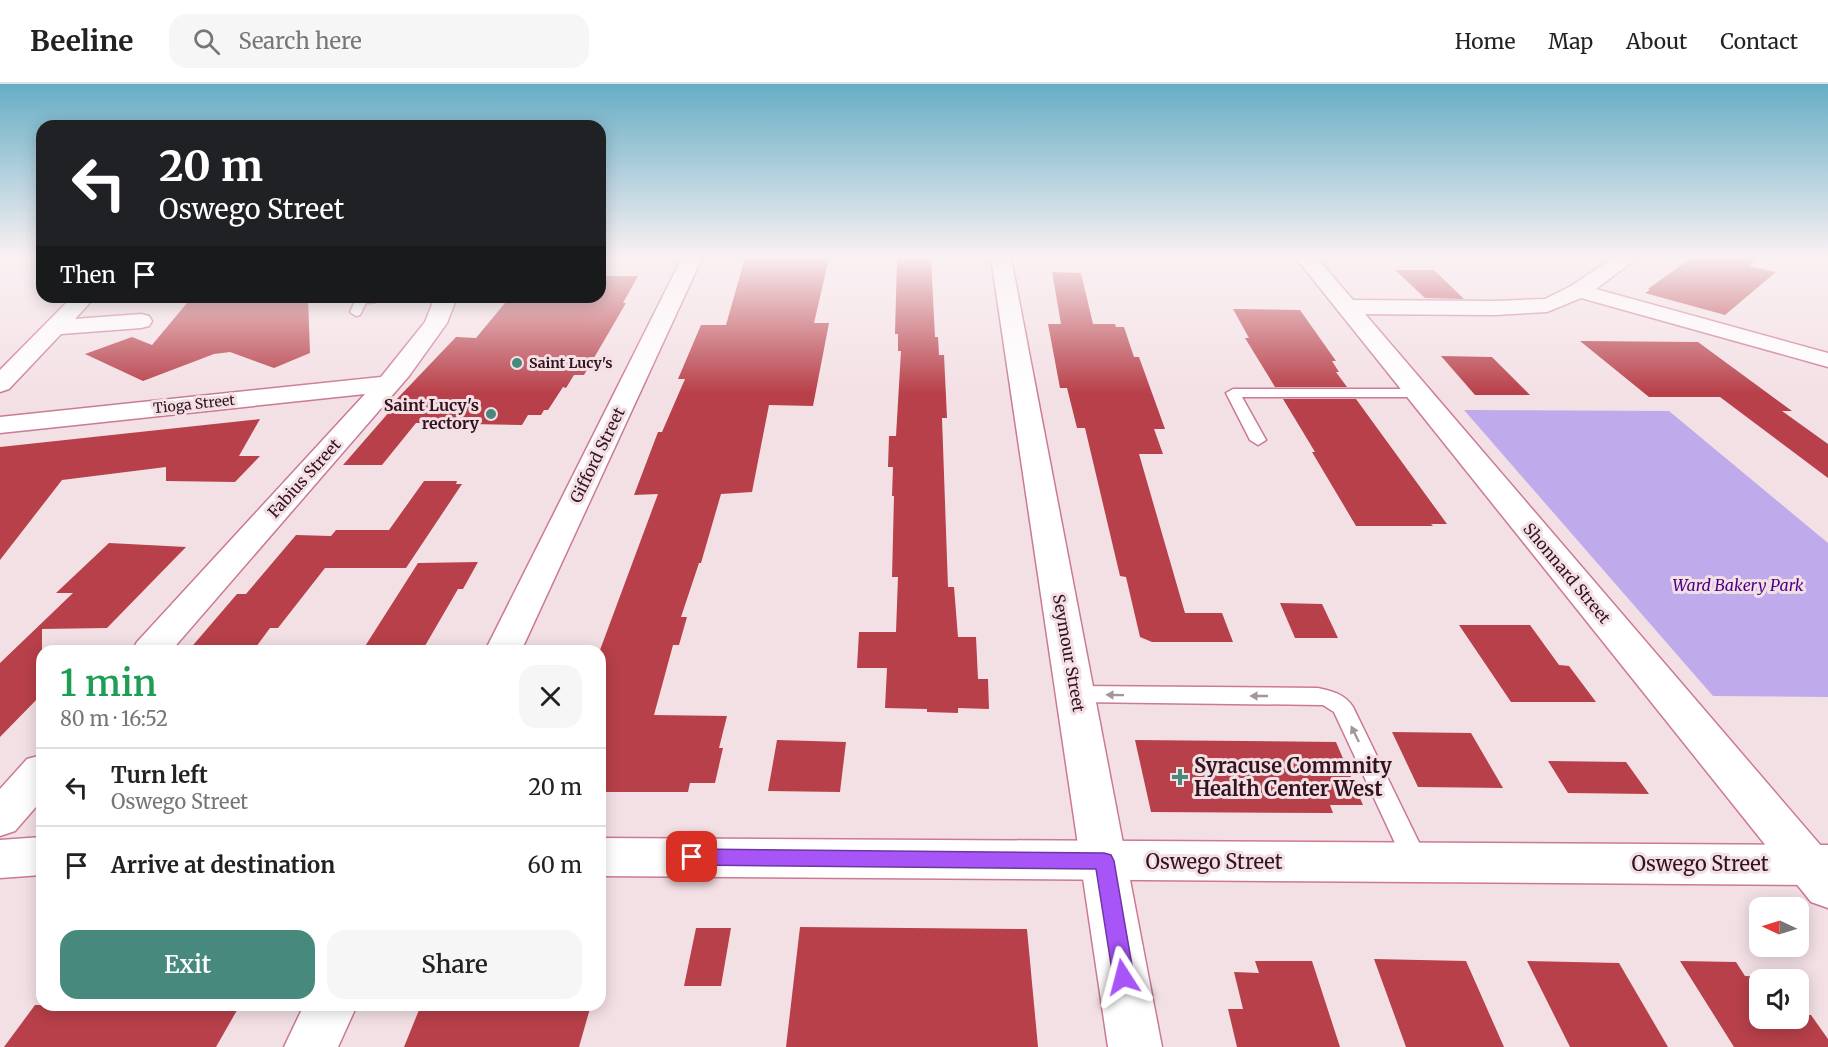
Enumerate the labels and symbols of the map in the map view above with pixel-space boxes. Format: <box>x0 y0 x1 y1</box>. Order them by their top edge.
place label: Saint Lucy's <box>529 354 612 372</box>
marker: Saint Lucy's <box>510 356 524 370</box>
street label: Tioga Street <box>152 391 236 417</box>
place label: Saint Lucy's rectory <box>384 395 479 433</box>
street label: Gifford Street <box>565 403 629 506</box>
marker: Saint Lucy's rectory <box>484 407 498 421</box>
street label: Fabius Street <box>263 434 345 522</box>
street label: Shonnard Street <box>1519 519 1615 628</box>
park label: Ward Bakery Park <box>1672 575 1804 595</box>
street label: Seymour Street <box>1049 593 1089 714</box>
one-way arrow <box>1106 690 1125 699</box>
one-way arrow <box>1250 691 1269 701</box>
one-way arrow <box>1351 726 1360 743</box>
place label: Syracuse Commnity Health Center West <box>1194 753 1392 801</box>
marker: Syracuse Commnity Health Center West <box>1171 768 1189 786</box>
pin <box>666 831 717 882</box>
street label: Oswego Street <box>1145 849 1283 874</box>
street label: Oswego Street <box>1631 851 1769 876</box>
north arrow <box>1749 897 1809 957</box>
position arrow <box>1091 945 1155 1009</box>

